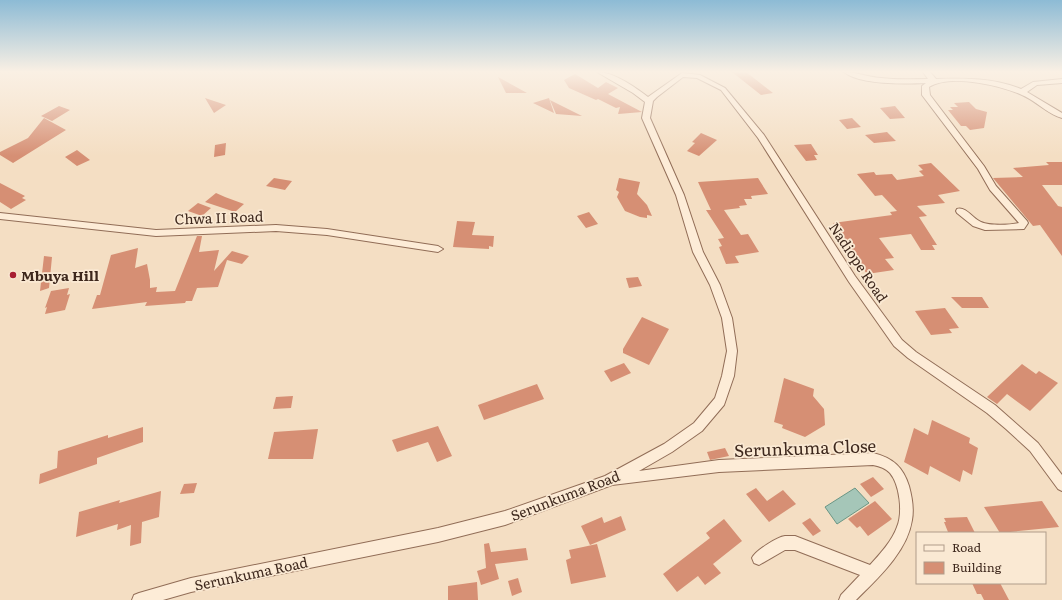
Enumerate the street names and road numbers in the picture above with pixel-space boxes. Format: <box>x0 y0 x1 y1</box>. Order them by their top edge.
street label: Chwa II Road <box>174 205 264 229</box>
street label: Nadiope Road <box>825 218 893 306</box>
street label: Serunkuma Close <box>733 432 877 462</box>
street label: Serunkuma Road <box>508 465 623 525</box>
street label: Serunkuma Road <box>192 551 310 595</box>

